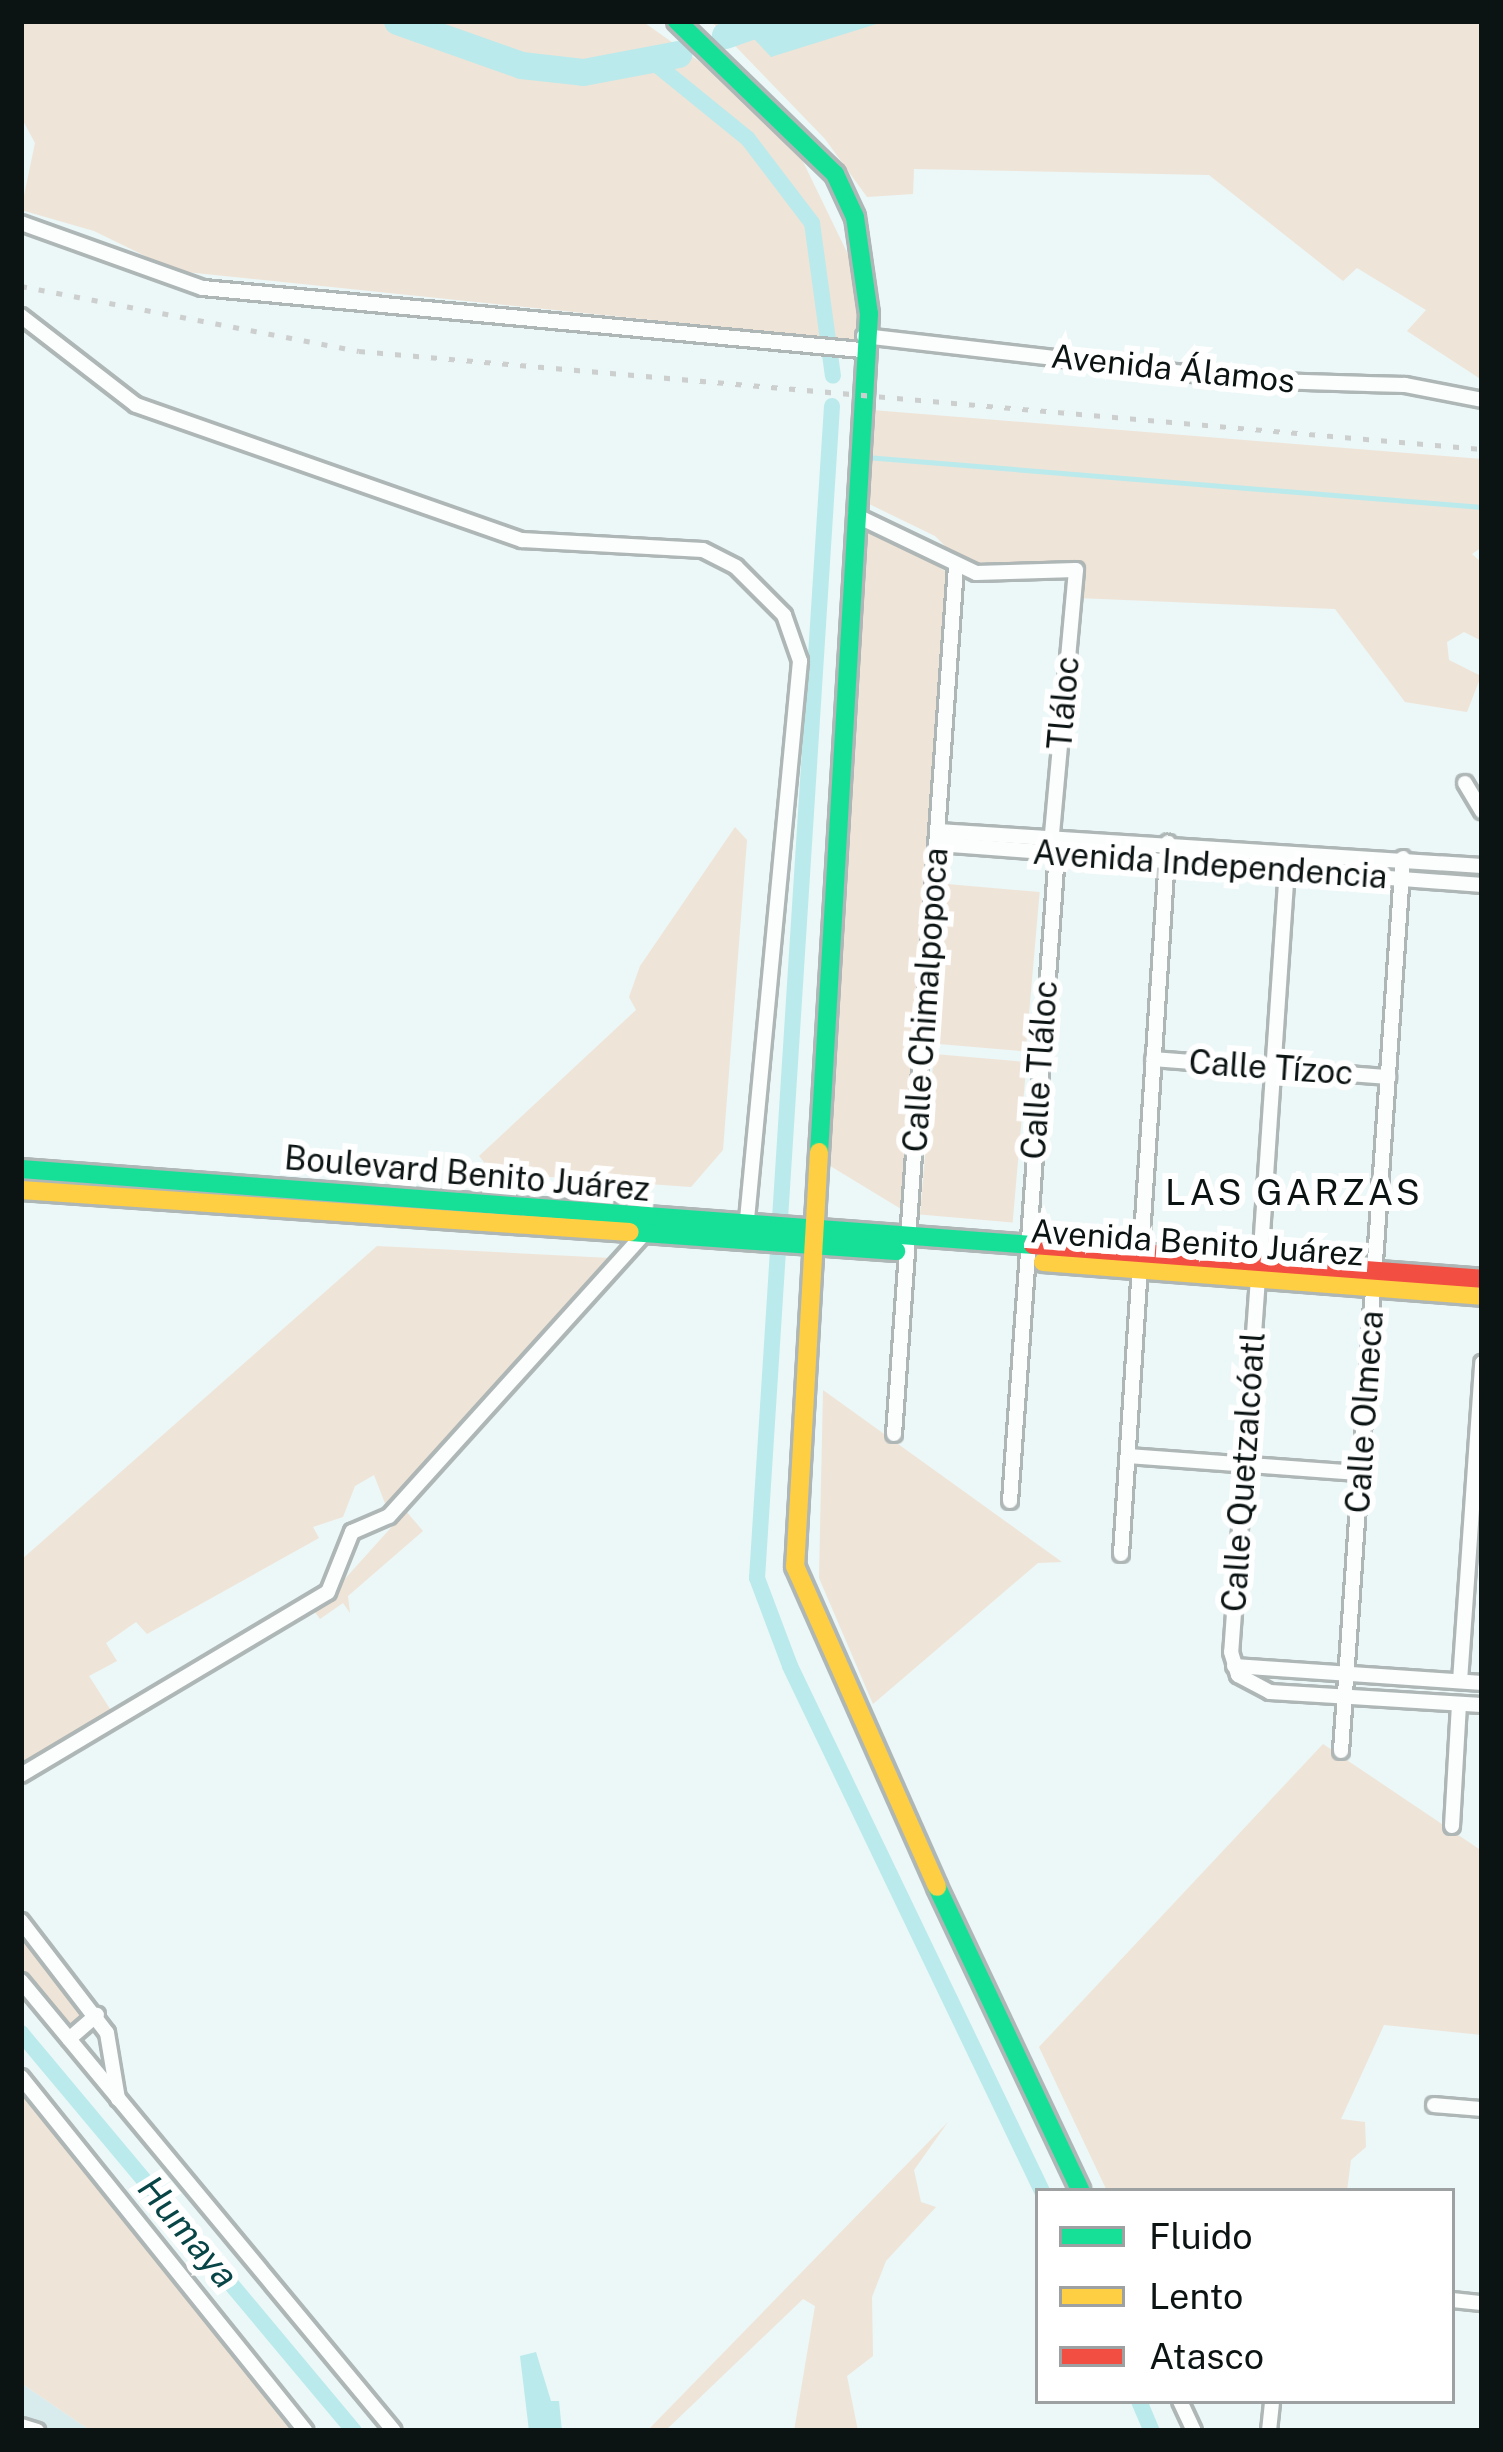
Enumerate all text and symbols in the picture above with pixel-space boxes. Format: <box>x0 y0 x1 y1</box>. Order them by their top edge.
street label: Avenida Álamos <box>1049 337 1297 401</box>
street label: Tláloc <box>1040 655 1088 751</box>
street label: Avenida Independencia <box>1031 833 1389 897</box>
street label: Calle Chimalpopoca <box>896 846 956 1154</box>
street label: Calle Tláloc <box>1014 979 1066 1161</box>
street label: Calle Tízoc <box>1187 1042 1355 1094</box>
street label: Boulevard Benito Juárez <box>283 1138 651 1210</box>
district label: LAS GARZAS <box>1165 1171 1423 1215</box>
street label: Avenida Benito Juárez <box>1029 1212 1365 1274</box>
street label: Calle Olmeca <box>1338 1309 1392 1515</box>
street label: Calle Quetzalcóatl <box>1214 1331 1274 1613</box>
water label: Humaya <box>129 2167 247 2297</box>
legend <box>1035 2188 1455 2404</box>
text: Fluido <box>1149 2215 1253 2257</box>
text: Lento <box>1149 2275 1243 2317</box>
text: Atasco <box>1149 2335 1264 2377</box>

